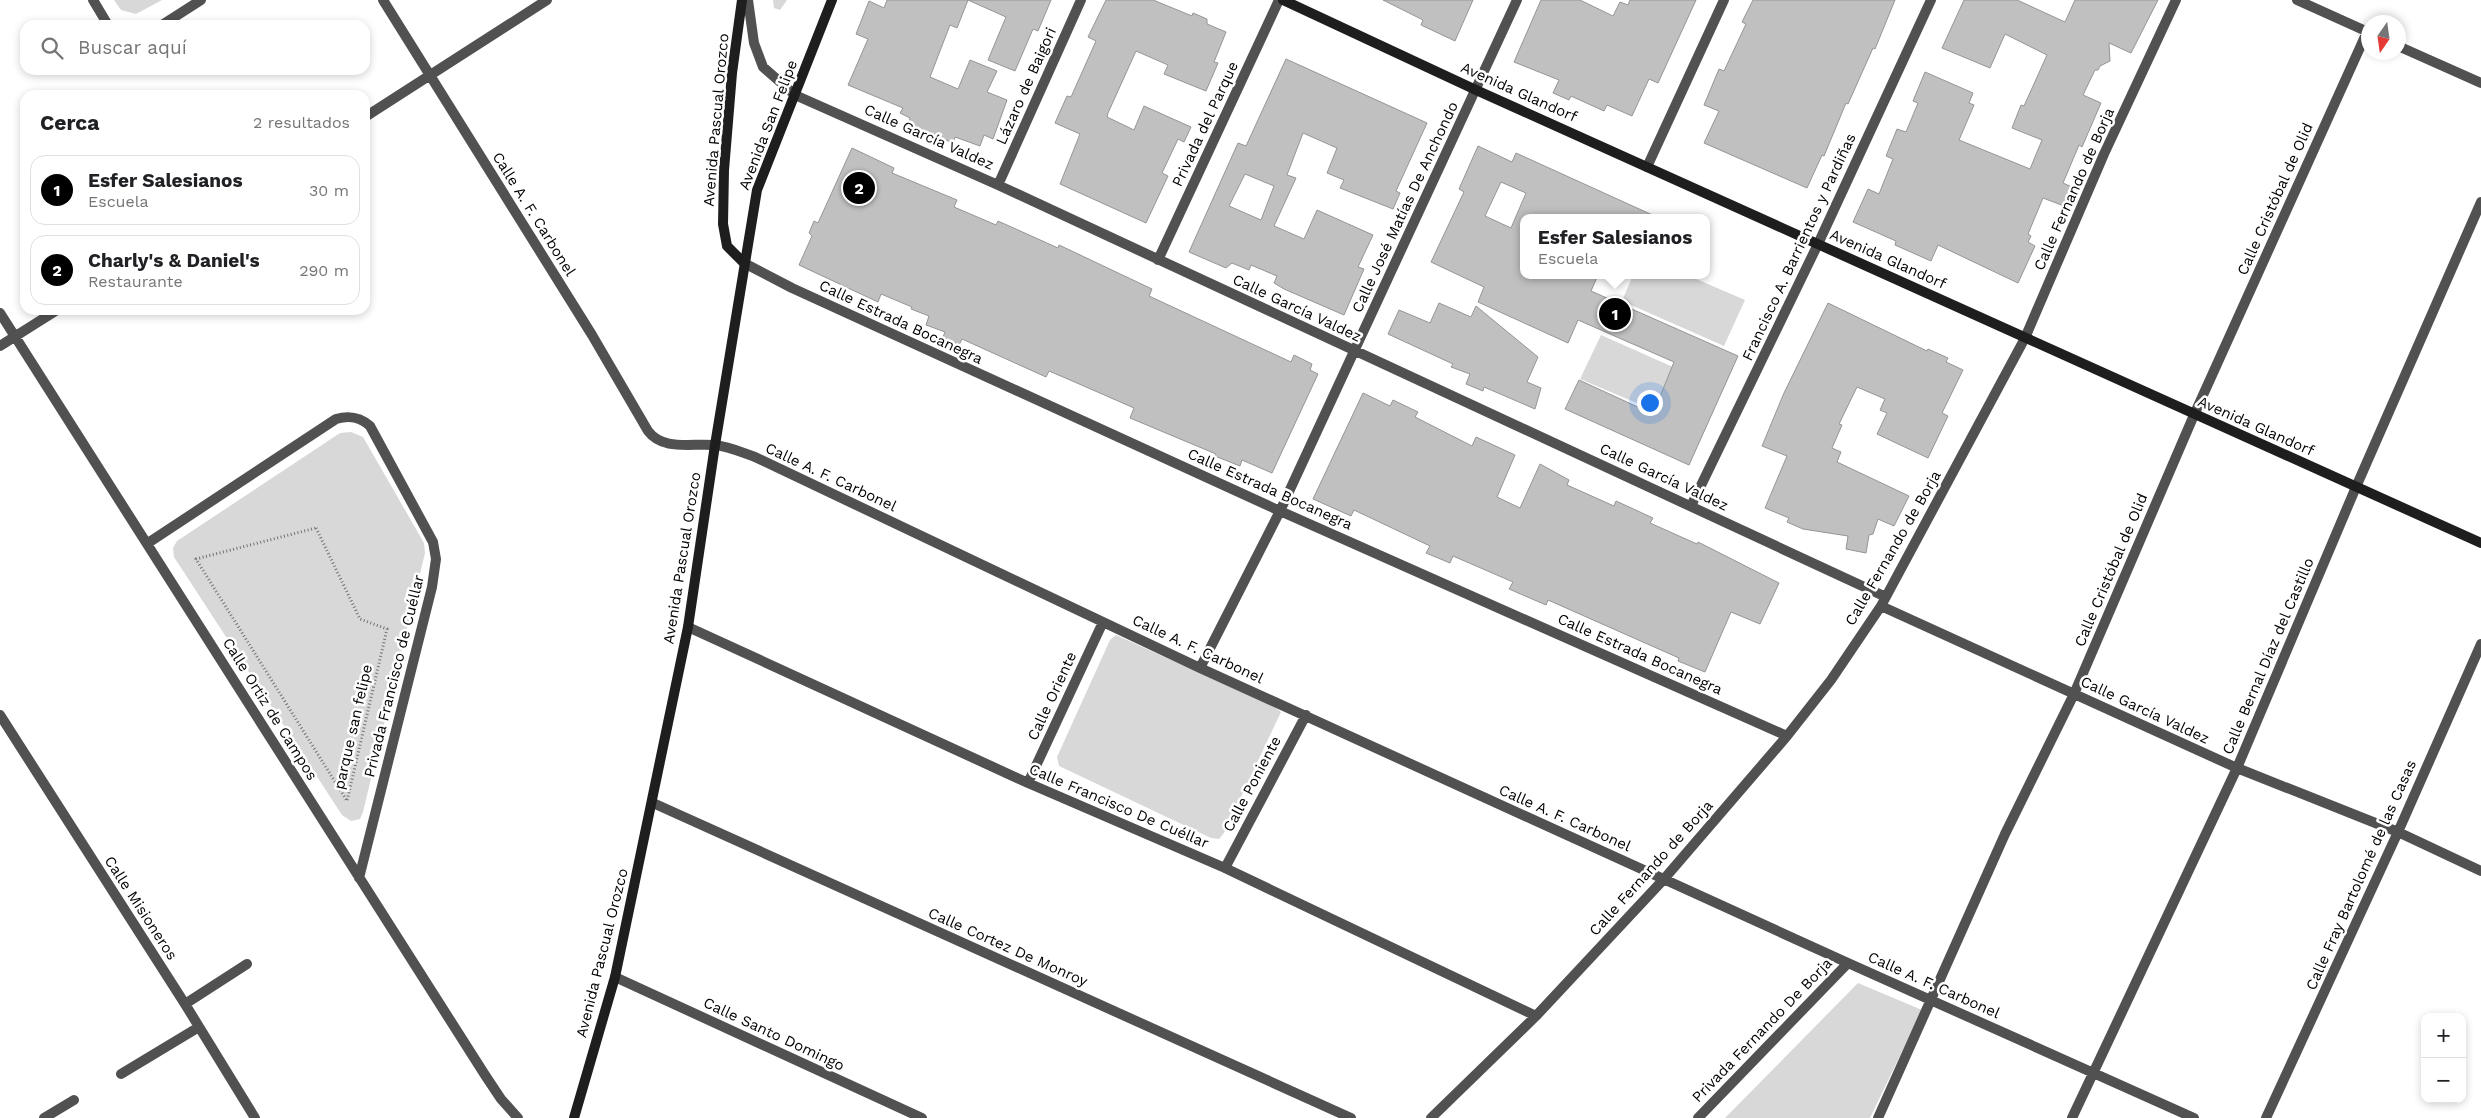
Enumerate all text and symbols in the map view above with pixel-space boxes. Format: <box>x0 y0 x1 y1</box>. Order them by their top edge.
north arrow <box>2361 15 2406 60</box>
search box <box>20 20 370 75</box>
street label: Lázaro de Baigori <box>992 25 1060 147</box>
street label: Avenida Pascual Orozco <box>699 33 733 207</box>
icon: search <box>38 34 66 62</box>
text: Buscar aquí <box>78 36 187 59</box>
street label: Avenida San Felipe <box>735 57 801 193</box>
street label: Avenida Glandorf <box>1458 58 1580 126</box>
street label: Privada del Parque <box>1168 59 1242 189</box>
street label: Calle José Matías De Anchondo <box>1348 99 1462 315</box>
street label: Calle García Valdez <box>861 100 997 174</box>
street label: Calle Fernando de Borja <box>2030 104 2118 273</box>
text: Cerca <box>40 110 99 135</box>
text: 2 resultados <box>253 113 350 132</box>
street label: Calle Cristóbal de Olid <box>2233 120 2317 278</box>
street label: Francisco A. Barrientos y Pardiñas <box>1738 130 1860 364</box>
street label: Calle A. F. Carbonel <box>489 149 580 280</box>
text: Esfer Salesianos <box>88 169 243 192</box>
pin: 2 <box>843 169 875 207</box>
text: 1 <box>54 181 60 200</box>
text: 30 m <box>309 181 349 200</box>
text: Escuela <box>88 192 149 211</box>
popup <box>1520 214 1710 279</box>
street label: Avenida Glandorf <box>1827 225 1949 293</box>
text: Esfer Salesianos <box>1538 226 1692 249</box>
text: Charly's & Daniel's <box>88 249 260 272</box>
text: Escuela <box>1538 249 1598 268</box>
text: 2 <box>52 261 62 280</box>
text: 290 m <box>299 261 349 280</box>
street label: Calle García Valdez <box>1230 270 1364 346</box>
text: Restaurante <box>88 272 183 291</box>
street label: Calle Estrada Bocanegra <box>816 276 986 368</box>
pin: 1 <box>1599 295 1631 333</box>
your location <box>1637 390 1663 416</box>
street label: Avenida Glandorf <box>2195 392 2317 460</box>
street label: Calle A. F. Carbonel <box>763 439 900 515</box>
street label: Calle García Valdez <box>1597 439 1731 515</box>
street label: Calle Estrada Bocanegra <box>1185 444 1356 534</box>
street label: Calle Fernando de Borja <box>1841 467 1945 629</box>
street label: Avenida Pascual Orozco <box>660 471 704 645</box>
street label: Calle Cristóbal de Olid <box>2071 491 2151 649</box>
street label: Calle Bernal Díaz del Castillo <box>2218 555 2318 757</box>
street label: Privada Francisco de Cuéllar <box>360 573 428 779</box>
street label: Calle Estrada Bocanegra <box>1555 609 1726 699</box>
street label: Calle A. F. Carbonel <box>1130 611 1267 687</box>
street label: Calle Ortiz de Campos <box>219 634 321 784</box>
street label: Calle Oriente <box>1024 649 1080 743</box>
street label: parque san felipe <box>330 663 376 791</box>
street label: Calle García Valdez <box>2078 672 2212 748</box>
street label: Calle Poniente <box>1219 733 1285 835</box>
street label: Calle Fray Bartolomé de las Casas <box>2302 757 2420 993</box>
street label: Calle Francisco De Cuéllar <box>1026 760 1212 852</box>
street label: Calle A. F. Carbonel <box>1496 781 1634 855</box>
street label: Calle Fernando de Borja <box>1585 796 1717 939</box>
street label: Calle Misioneros <box>101 853 181 963</box>
street label: Avenida Pascual Orozco <box>572 866 632 1040</box>
street label: Calle Cortez De Monroy <box>925 904 1091 990</box>
street label: Calle A. F. Carbonel <box>1865 948 2003 1022</box>
street label: Privada Fernando De Borja <box>1688 954 1836 1106</box>
street label: Calle Santo Domingo <box>701 993 847 1075</box>
map controls <box>2421 1013 2466 1103</box>
button: + <box>2421 1013 2466 1058</box>
button: − <box>2421 1058 2466 1103</box>

